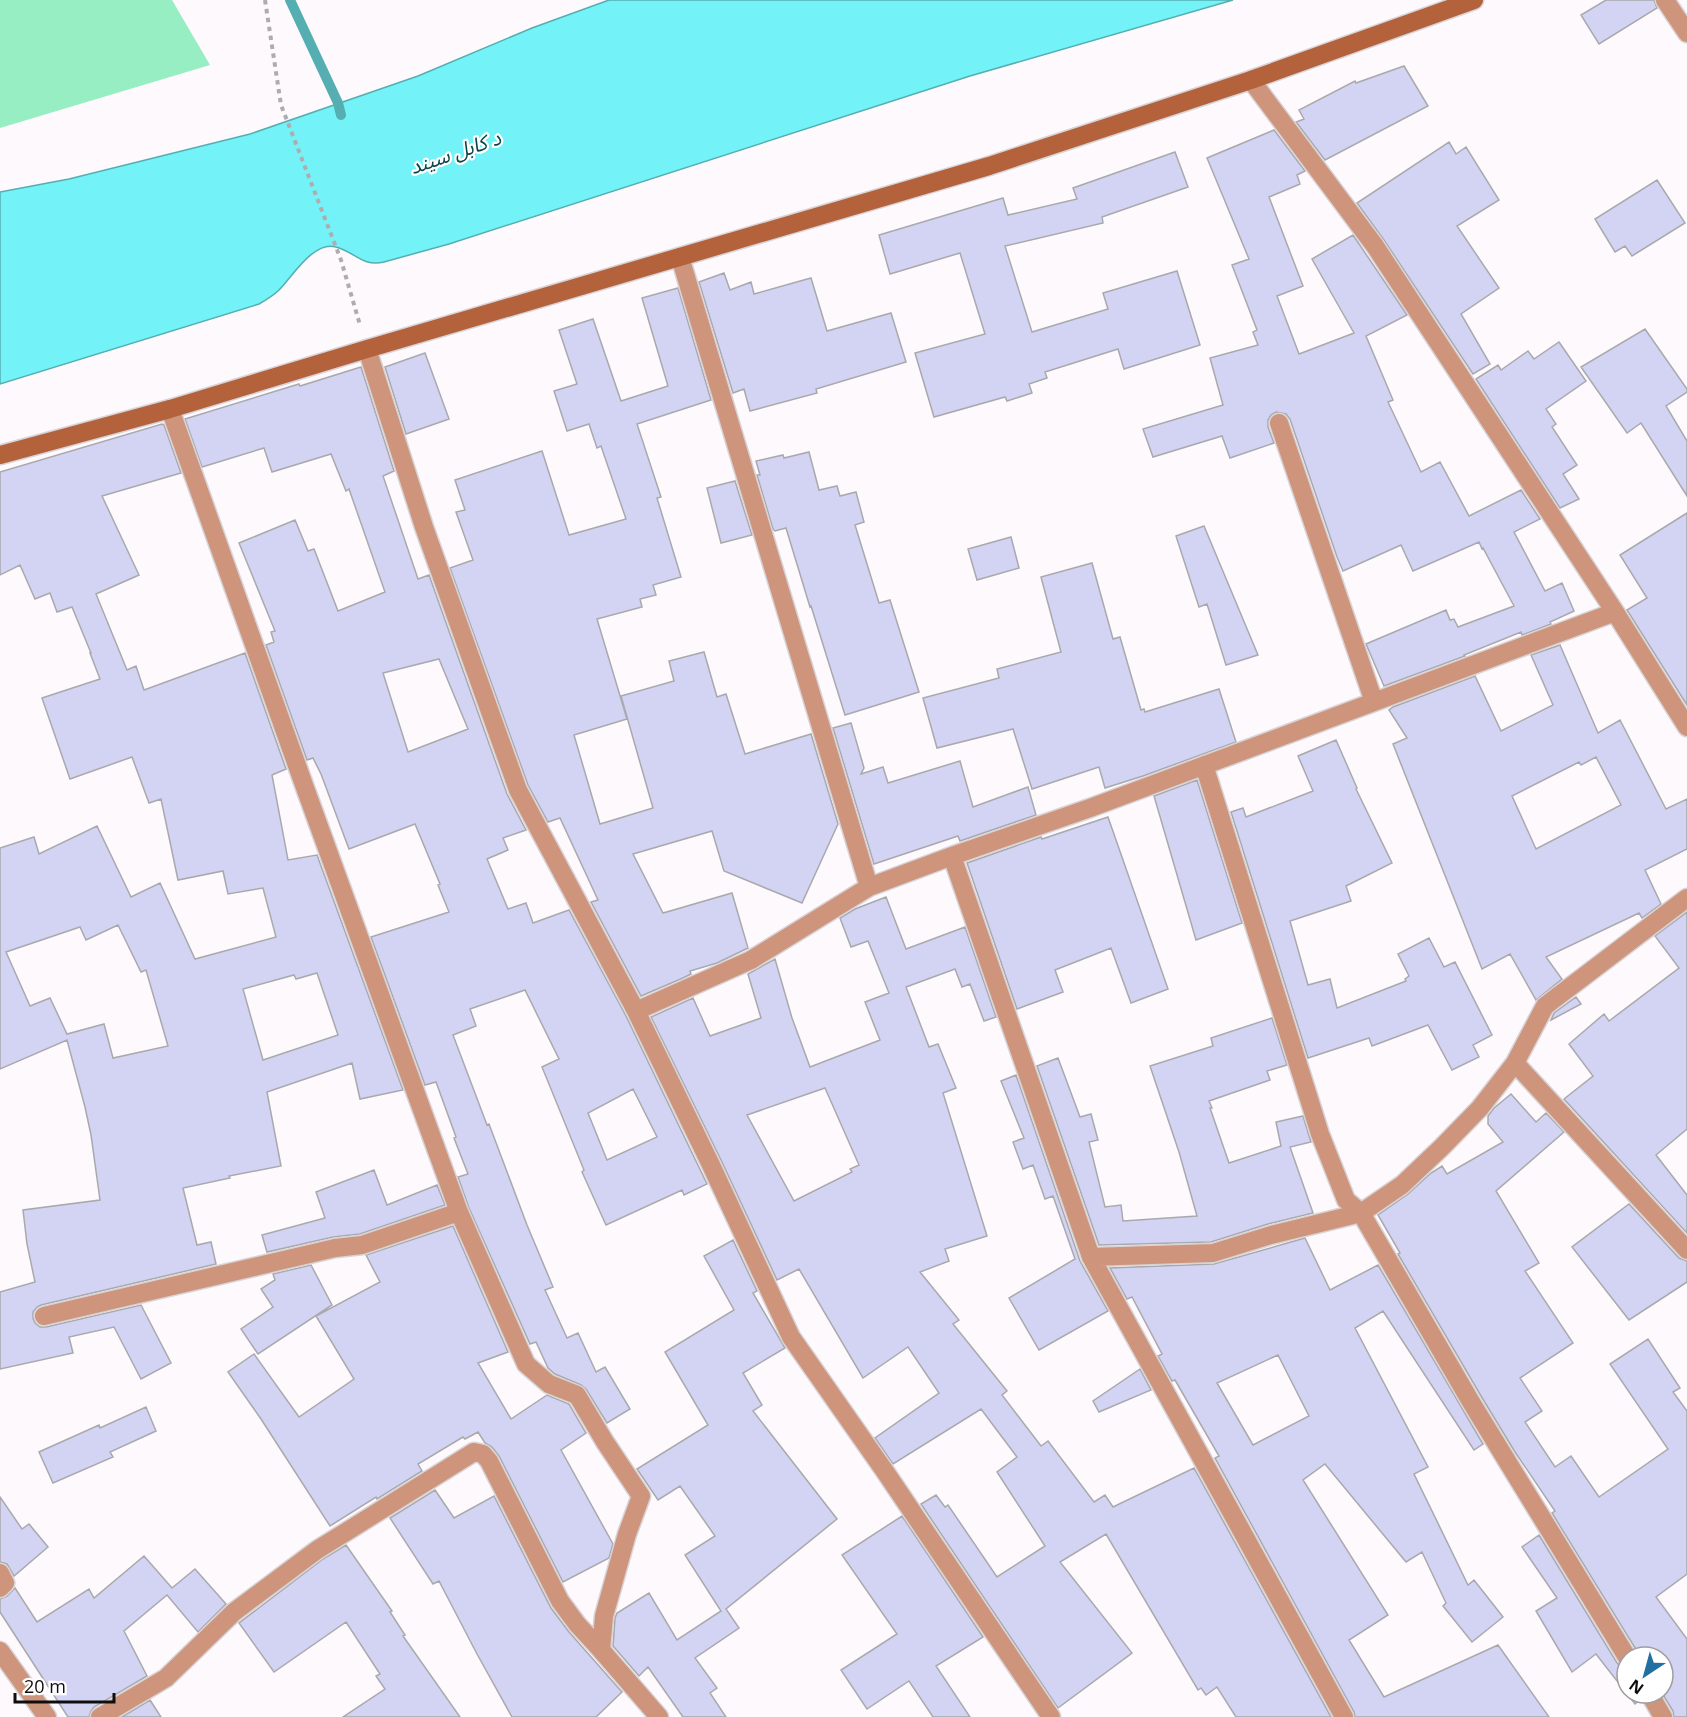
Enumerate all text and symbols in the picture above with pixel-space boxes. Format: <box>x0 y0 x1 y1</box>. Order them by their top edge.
water label: د کابل سيند <box>406 124 505 180</box>
north arrow <box>1615 1645 1675 1705</box>
scale bar <box>15 1666 114 1704</box>
text: 20 m <box>24 1674 66 1698</box>
text: N <box>1624 1674 1648 1700</box>

